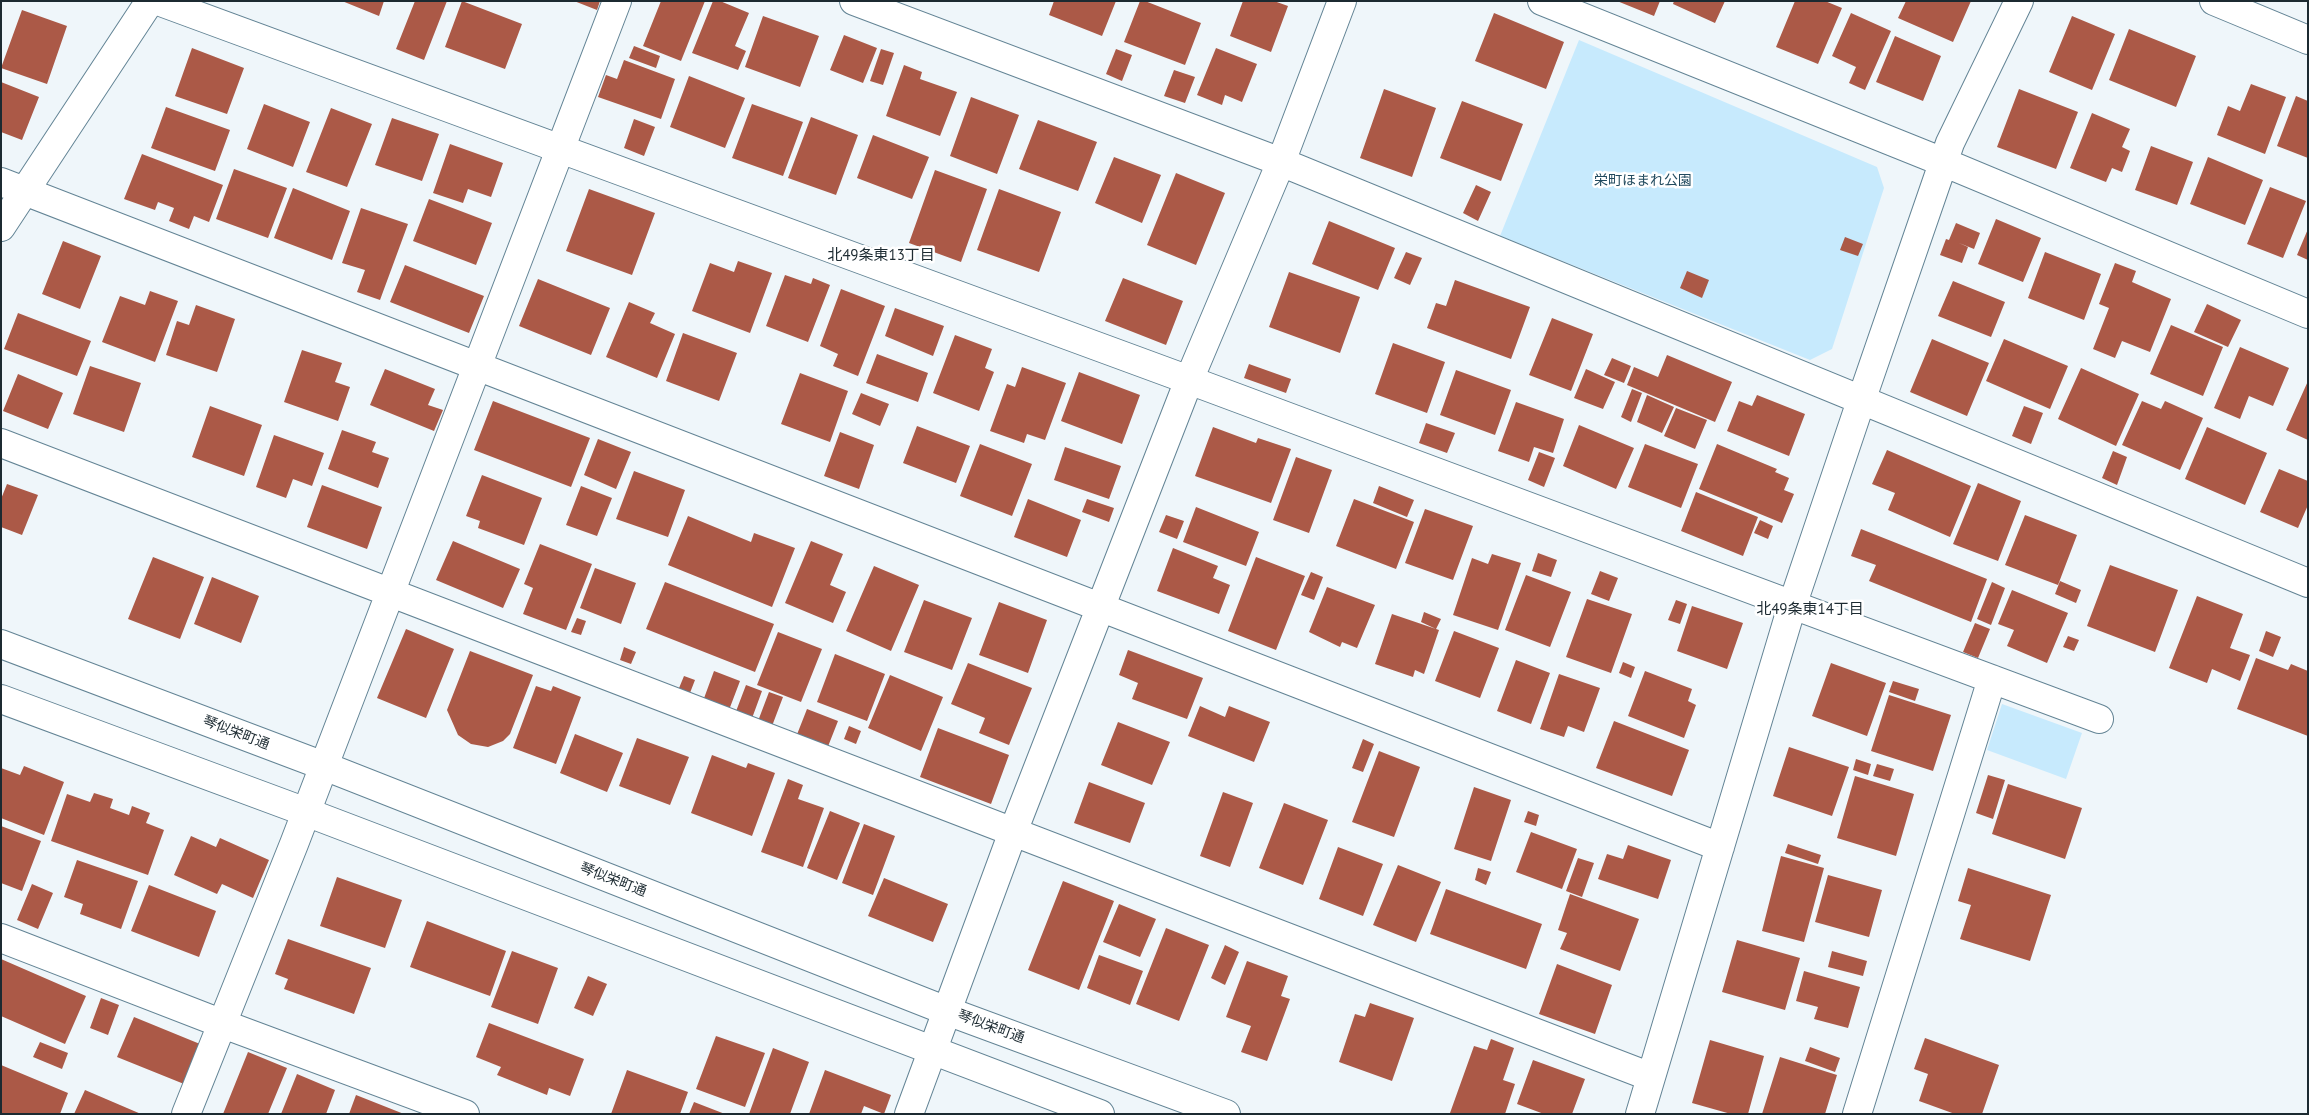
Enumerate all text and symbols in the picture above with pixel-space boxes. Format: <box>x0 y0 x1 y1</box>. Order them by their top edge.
park label: 栄町ほまれ公園 <box>1594 173 1692 189</box>
district label: 北49条東13丁目 <box>827 247 935 265</box>
district label: 北49条東14丁目 <box>1756 601 1864 619</box>
street label: 琴似栄町通 <box>200 713 272 753</box>
street label: 琴似栄町通 <box>577 860 649 900</box>
street label: 琴似栄町通 <box>955 1007 1027 1047</box>

